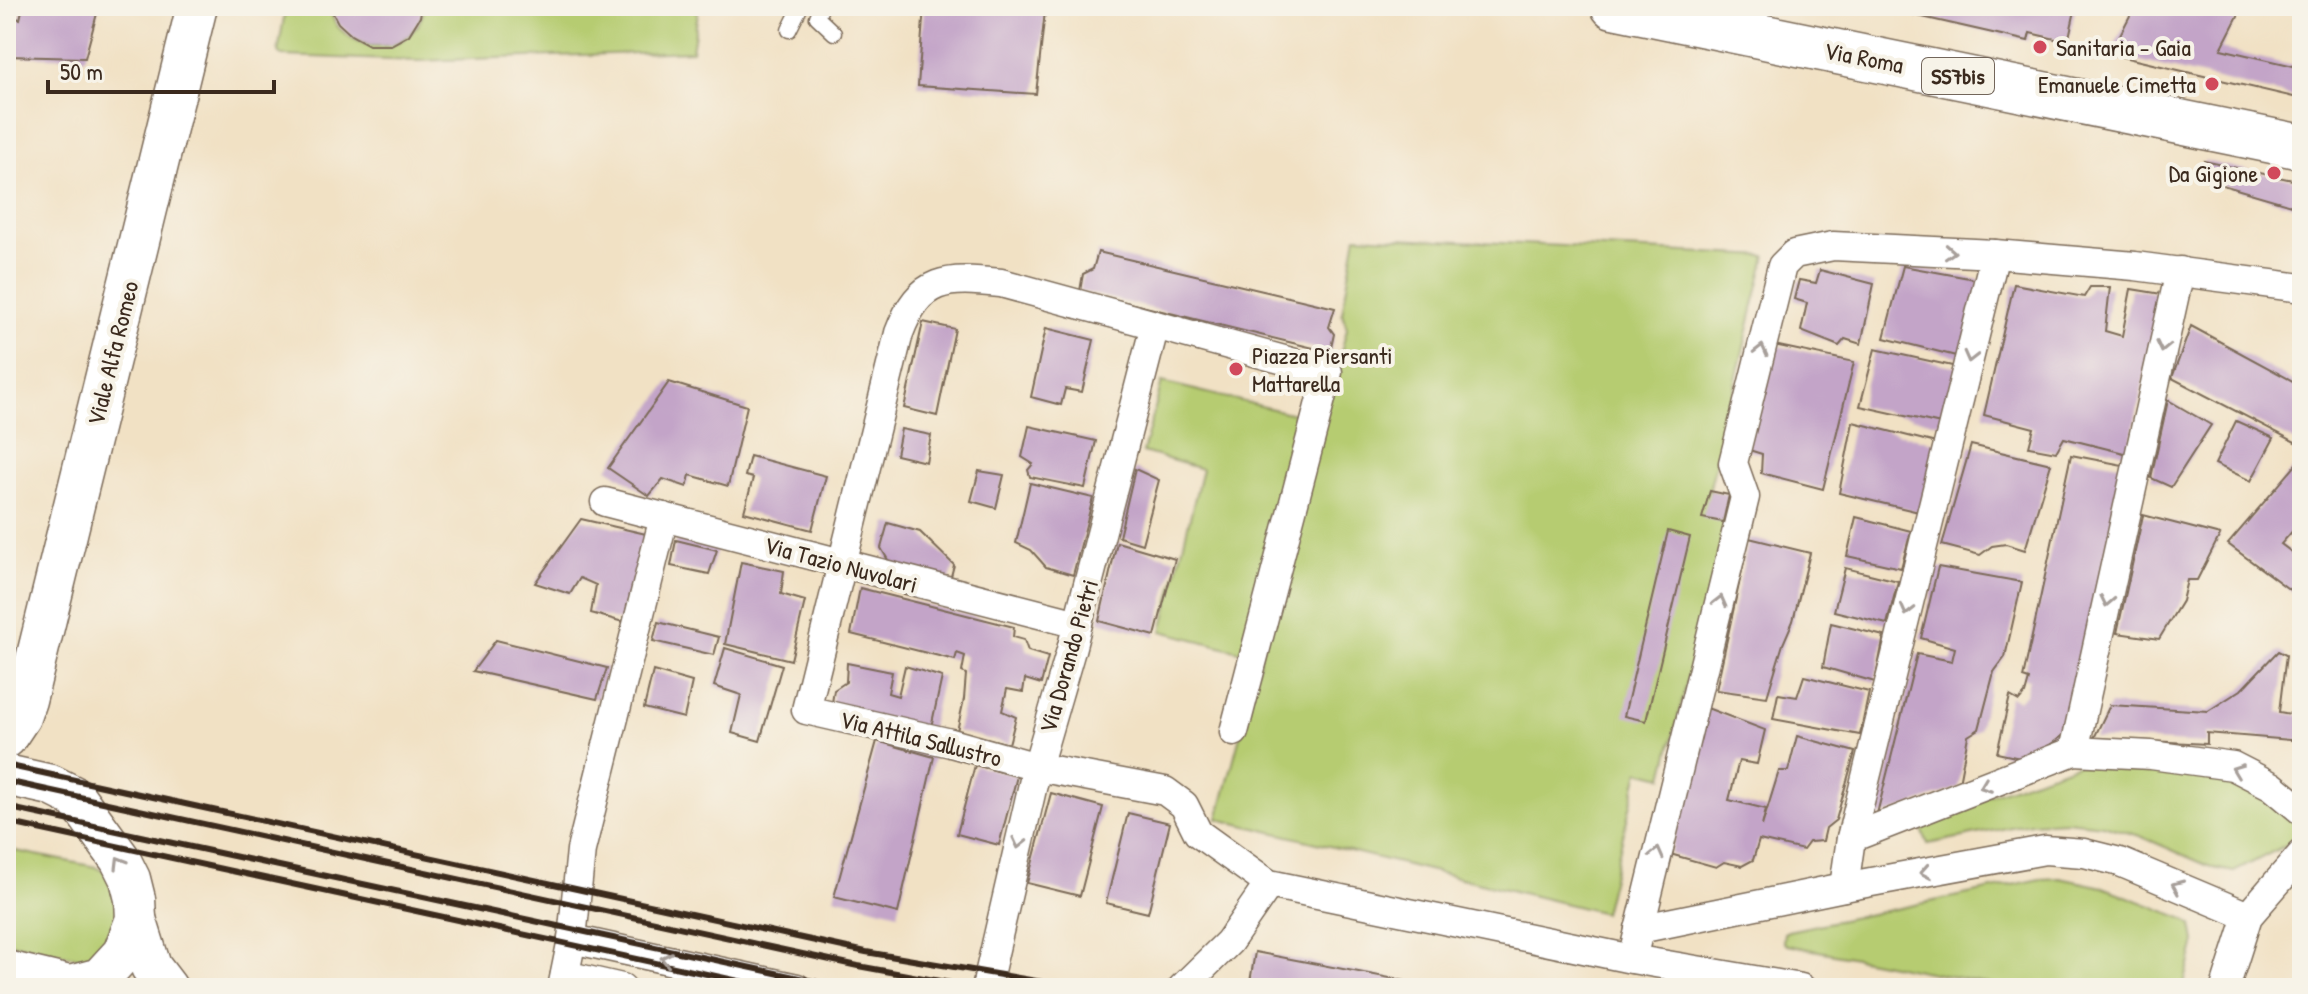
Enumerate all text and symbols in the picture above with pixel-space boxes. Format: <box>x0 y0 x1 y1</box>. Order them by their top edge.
place label: Sanitaria - Gaia <box>2056 31 2191 63</box>
street label: Via Roma <box>1822 34 1906 80</box>
marker: Sanitaria - Gaia <box>2031 38 2049 56</box>
scale bar <box>48 44 274 94</box>
text: 50 m <box>60 55 103 87</box>
road number: SS7bis <box>1922 58 1994 94</box>
place label: Emanuele Cimetta <box>2038 68 2196 100</box>
marker: Emanuele Cimetta <box>2203 75 2221 93</box>
place label: Da Gigione <box>2169 157 2258 189</box>
marker: Da Gigione <box>2265 164 2283 182</box>
one-way arrow <box>1944 243 1957 260</box>
street label: Viale Alfa Romeo <box>79 277 145 428</box>
place label: Piazza Piersanti Mattarella <box>1252 339 1393 399</box>
one-way arrow <box>2155 340 2172 354</box>
one-way arrow <box>1752 343 1769 357</box>
one-way arrow <box>1962 350 1979 364</box>
marker: Piazza Piersanti Mattarella <box>1227 360 1245 378</box>
street label: Via Tazio Nuvolari <box>761 528 921 600</box>
street label: Via Dorando Pietri <box>1031 576 1105 736</box>
one-way arrow <box>2099 594 2116 608</box>
one-way arrow <box>1710 595 1727 608</box>
one-way arrow <box>1899 602 1916 616</box>
street label: Via Attila Sallustro <box>837 702 1005 774</box>
one-way arrow <box>2230 763 2244 780</box>
one-way arrow <box>1979 776 1993 793</box>
one-way arrow <box>1011 836 1028 850</box>
one-way arrow <box>1648 847 1665 861</box>
one-way arrow <box>115 856 130 871</box>
one-way arrow <box>1918 863 1931 880</box>
one-way arrow <box>2170 879 2185 895</box>
one-way arrow <box>660 951 674 968</box>

